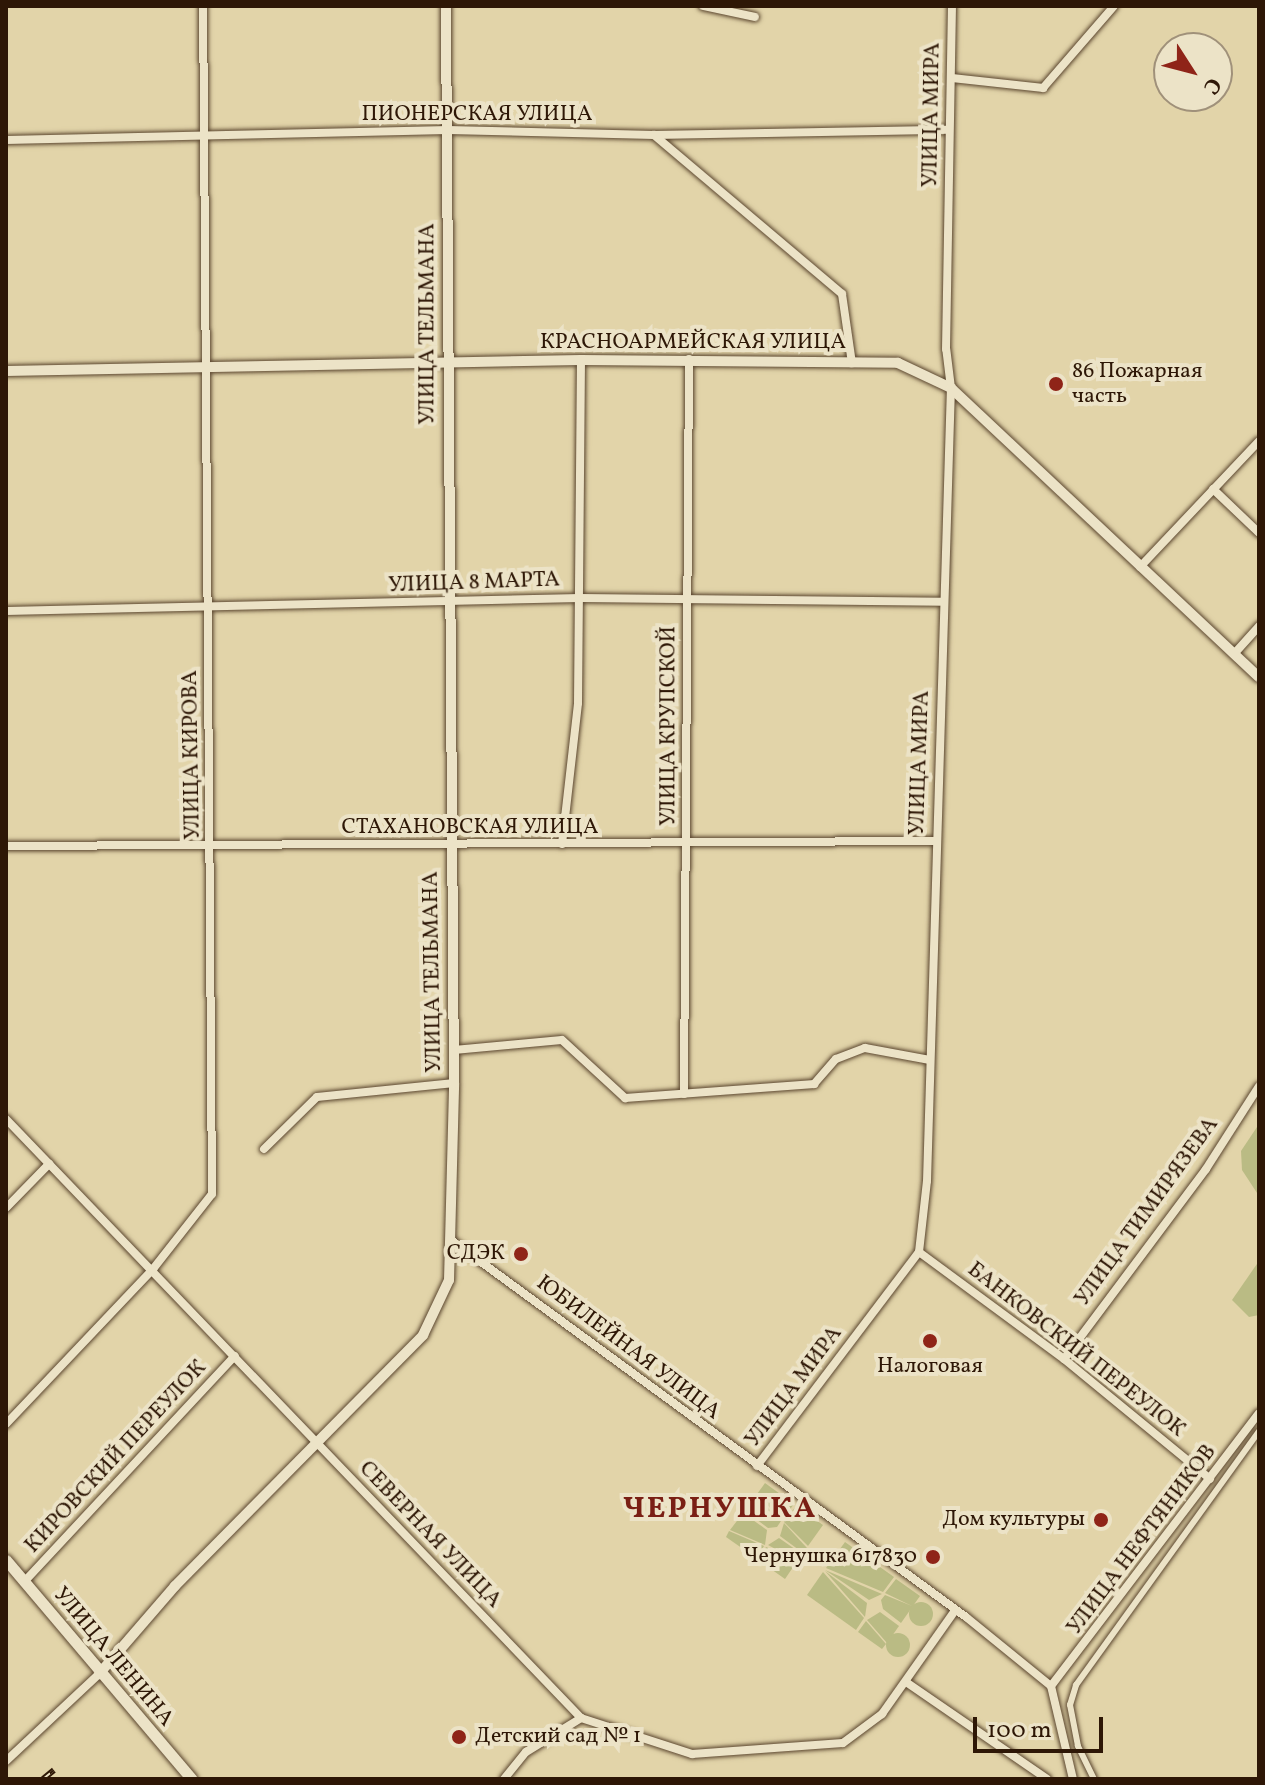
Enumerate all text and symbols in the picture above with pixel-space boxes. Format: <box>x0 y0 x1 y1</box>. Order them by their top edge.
north arrow <box>1153 32 1233 112</box>
street label: УЛИЦА МИРА <box>918 42 946 188</box>
text: С <box>1195 70 1228 100</box>
street label: ПИОНЕРСКАЯ УЛИЦА <box>362 102 592 128</box>
street label: УЛИЦА ТЕЛЬМАНА <box>415 223 441 425</box>
street label: КРАСНОАРМЕЙСКАЯ УЛИЦА <box>540 330 846 356</box>
place label: 86 Пожарная часть <box>1072 358 1203 410</box>
marker: 86 Пожарная часть <box>1047 375 1065 393</box>
street label: УЛИЦА 8 МАРТА <box>388 567 560 599</box>
street label: УЛИЦА КРУПСКОЙ <box>656 626 682 826</box>
street label: УЛИЦА КИРОВА <box>177 670 207 840</box>
street label: УЛИЦА МИРА <box>904 690 936 836</box>
street label: СТАХАНОВСКАЯ УЛИЦА <box>341 815 599 841</box>
street label: УЛИЦА ТЕЛЬМАНА <box>418 871 448 1073</box>
street label: УЛИЦА ТИМИРЯЗЕВА <box>1069 1112 1225 1312</box>
place label: СДЭК <box>447 1241 505 1267</box>
marker: СДЭК <box>512 1245 530 1263</box>
street label: БАНКОВСКИЙ ПЕРЕУЛОК <box>962 1257 1190 1443</box>
street label: ЮБИЛЕЙНАЯ УЛИЦА <box>531 1270 725 1426</box>
street label: УЛИЦА МИРА <box>740 1321 848 1453</box>
marker: Налоговая <box>921 1332 939 1350</box>
place label: Налоговая <box>877 1354 983 1380</box>
street label: КИРОВСКИЙ ПЕРЕУЛОК <box>20 1355 212 1559</box>
street label: УЛИЦА НЕФТЯНИКОВ <box>1062 1440 1222 1640</box>
street label: СЕВЕРНАЯ УЛИЦА <box>353 1456 507 1614</box>
district label: ЧЕРНУШКА <box>623 1491 817 1527</box>
place label: Дом культуры <box>942 1507 1085 1533</box>
marker: Дом культуры <box>1092 1511 1110 1529</box>
place label: Чернушка 617830 <box>743 1544 917 1570</box>
marker: Чернушка 617830 <box>924 1548 942 1566</box>
street label: УЛИЦА ЛЕНИНА <box>47 1582 179 1732</box>
scale bar <box>977 1701 1107 1751</box>
text: 100 m <box>987 1714 1052 1748</box>
place label: Детский сад № 1 <box>475 1724 641 1750</box>
marker: Детский сад № 1 <box>450 1728 468 1746</box>

